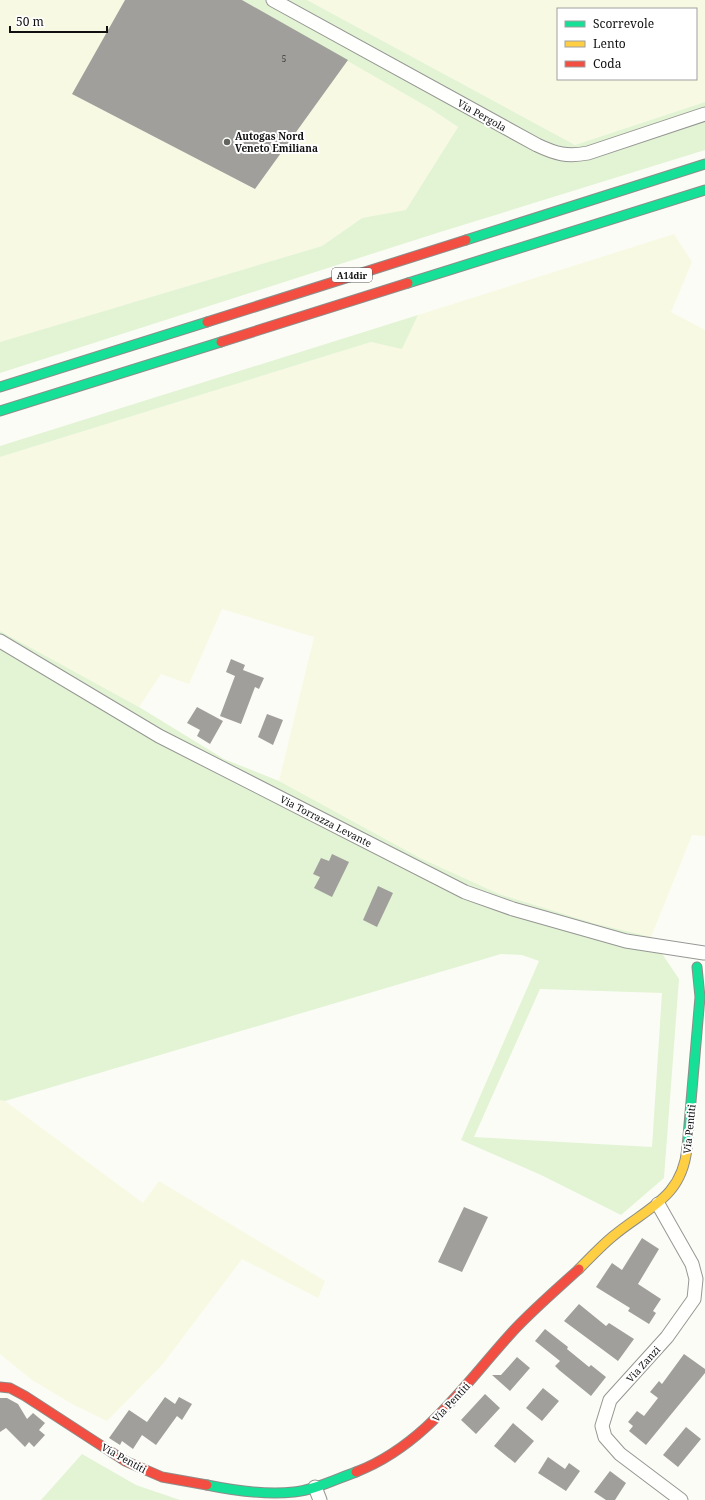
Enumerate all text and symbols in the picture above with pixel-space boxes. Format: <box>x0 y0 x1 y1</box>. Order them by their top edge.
scale bar <box>10 8 107 34</box>
legend <box>557 8 697 80</box>
text: 50 m <box>16 13 44 30</box>
text: Scorrevole <box>593 15 654 32</box>
text: Lento <box>593 35 626 52</box>
house number: 5 <box>282 53 286 64</box>
text: Coda <box>593 55 622 72</box>
street label: Via Pergola <box>455 96 509 134</box>
place label: Autogas Nord Veneto Emiliana <box>235 129 318 155</box>
marker: Autogas Nord Veneto Emiliana <box>222 137 232 147</box>
road number: A14dir <box>332 268 372 282</box>
street label: Via Torrazza Levante <box>278 792 374 850</box>
street label: Via Pentiti <box>679 1103 699 1154</box>
street label: Via Zanzi <box>623 1342 664 1385</box>
street label: Via Pentiti <box>429 1379 474 1425</box>
street label: Via Pentiti <box>99 1440 150 1476</box>

